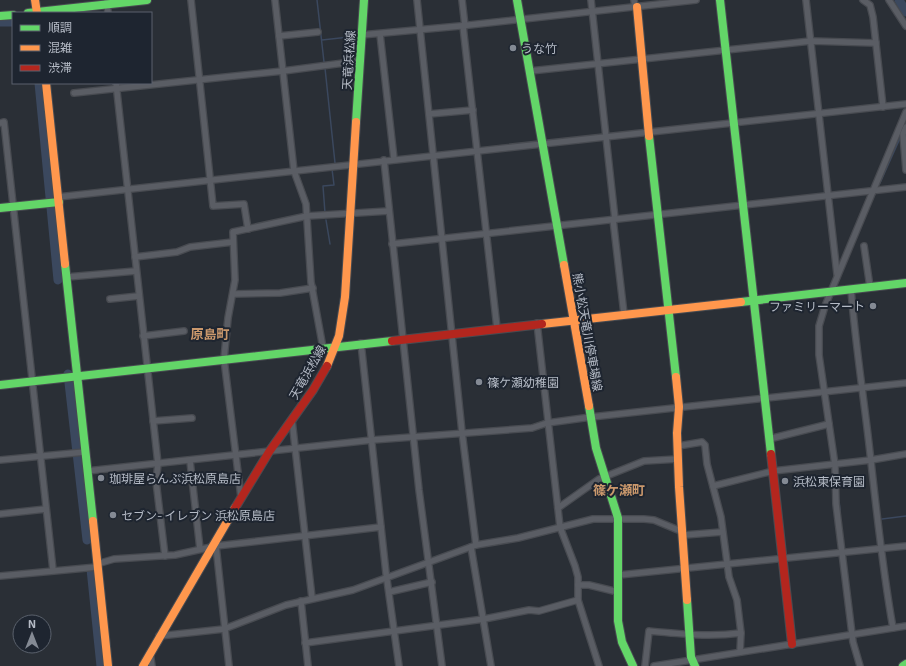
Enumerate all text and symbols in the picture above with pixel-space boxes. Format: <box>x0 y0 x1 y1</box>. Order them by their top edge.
legend <box>12 12 152 84</box>
text: 順調 <box>48 20 72 34</box>
street label: 天竜浜松線 <box>339 30 357 90</box>
text: 混雑 <box>48 40 72 54</box>
place label: うな竹 <box>521 41 557 55</box>
marker: うな竹 <box>508 43 518 53</box>
text: 渋滞 <box>48 60 72 74</box>
street label: 熊小松天竜川停車場線 <box>571 272 605 392</box>
place label: ファミリーマート <box>769 299 865 313</box>
marker: ファミリーマート <box>868 301 878 311</box>
district label: 原島町 <box>190 326 230 342</box>
street label: 天竜浜松線 <box>286 343 328 401</box>
place label: 篠ケ瀬幼稚園 <box>487 375 559 389</box>
marker: 篠ケ瀬幼稚園 <box>474 377 484 387</box>
place label: 珈琲屋らんぷ浜松原島店 <box>109 471 241 485</box>
marker: 珈琲屋らんぷ浜松原島店 <box>96 473 106 483</box>
place label: 浜松東保育園 <box>793 474 865 488</box>
marker: 浜松東保育園 <box>780 476 790 486</box>
district label: 篠ケ瀬町 <box>593 482 645 498</box>
place label: セブン‐イレブン 浜松原島店 <box>121 508 275 522</box>
marker: セブン‐イレブン 浜松原島店 <box>108 510 118 520</box>
north arrow <box>12 614 52 654</box>
text: N <box>28 617 36 630</box>

